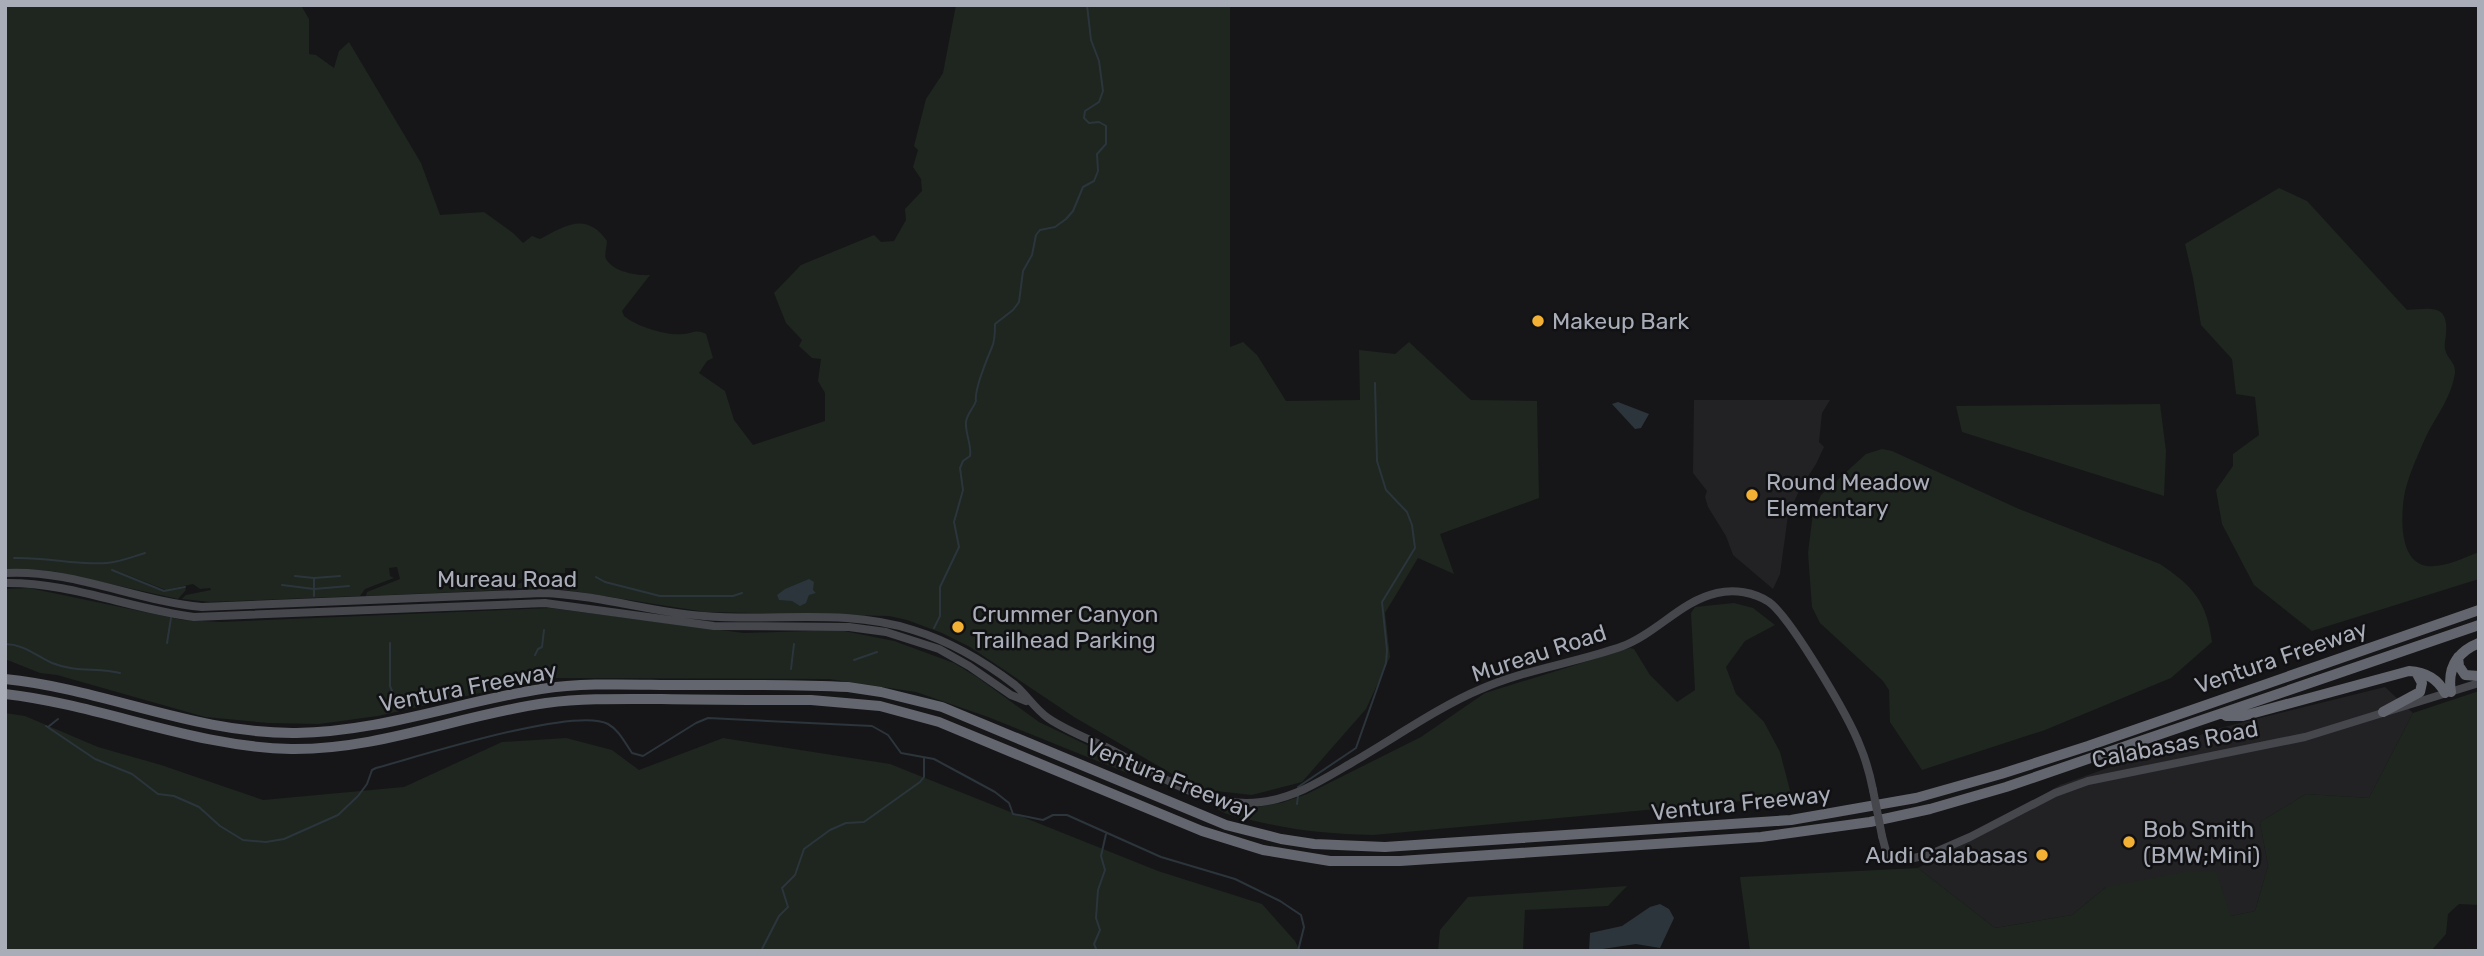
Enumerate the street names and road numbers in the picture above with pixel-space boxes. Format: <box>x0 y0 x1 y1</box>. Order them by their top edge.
street label: Mureau Road <box>437 565 577 593</box>
street label: Ventura Freeway <box>2191 614 2371 700</box>
street label: Mureau Road <box>1468 618 1610 688</box>
street label: Ventura Freeway <box>377 656 560 718</box>
street label: Calabasas Road <box>2089 714 2261 774</box>
street label: Ventura Freeway <box>1082 732 1260 826</box>
street label: Ventura Freeway <box>1650 780 1833 826</box>

